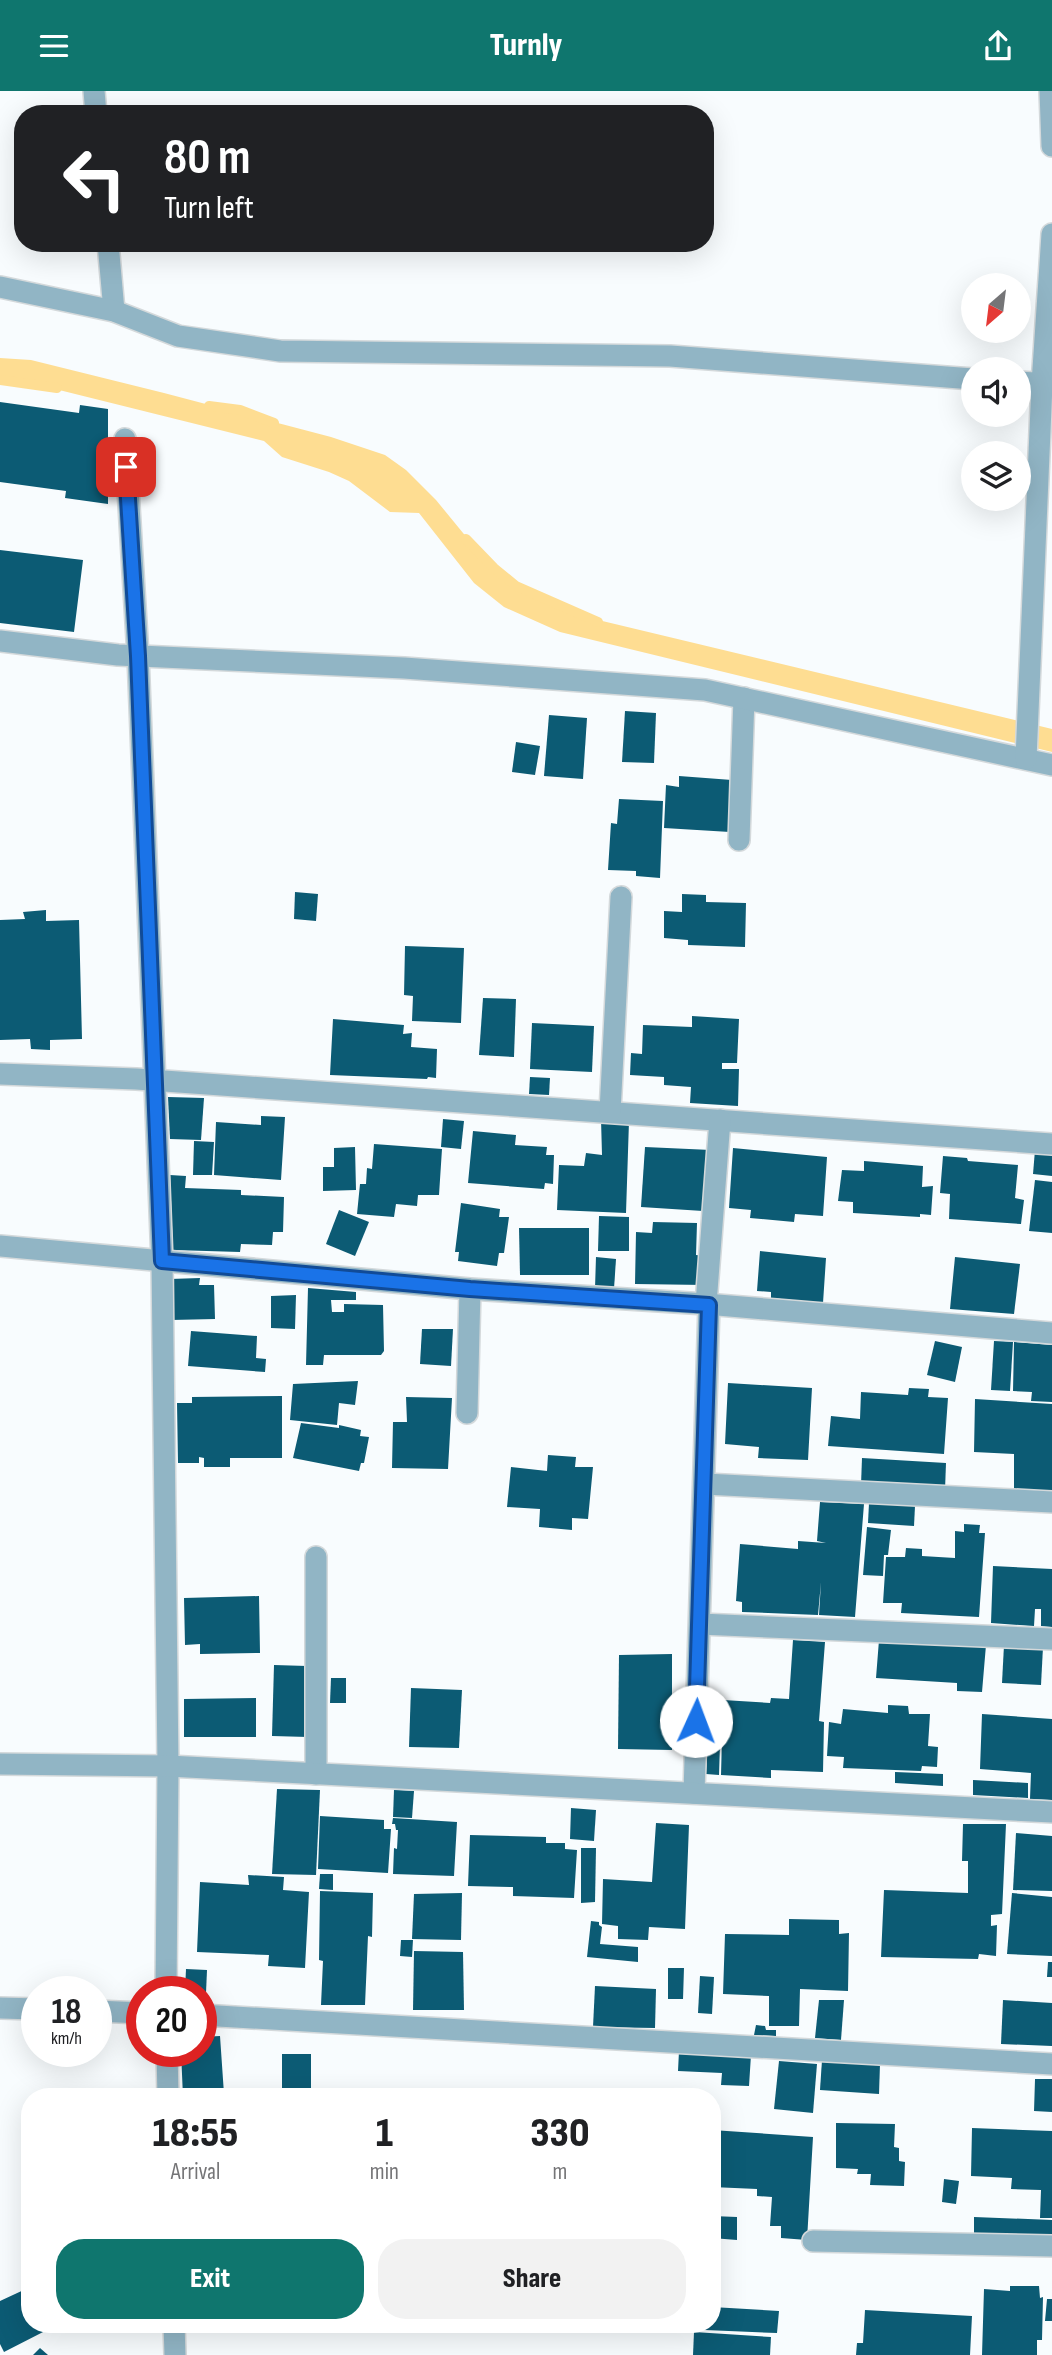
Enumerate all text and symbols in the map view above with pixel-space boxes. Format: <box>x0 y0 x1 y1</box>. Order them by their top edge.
text: Turnly <box>490 26 562 65</box>
icon: menu <box>35 27 73 65</box>
icon: share <box>979 27 1017 65</box>
text: 80 m <box>164 129 251 188</box>
icon: left <box>49 133 140 224</box>
text: Turn left <box>164 189 254 228</box>
north arrow <box>961 273 1031 343</box>
map controls <box>961 273 1031 511</box>
button: sound <box>961 357 1031 427</box>
pin <box>96 437 156 497</box>
button: layers <box>961 441 1031 511</box>
icon: arrive <box>107 448 145 486</box>
position arrow <box>659 1684 733 1758</box>
speed limit sign: 20 <box>126 1976 217 2067</box>
text: 18 <box>51 1991 82 2034</box>
text: km/h <box>51 2028 82 2049</box>
text: 18:55 <box>152 2108 238 2159</box>
text: 1 <box>376 2108 393 2159</box>
text: 330 <box>530 2108 590 2159</box>
text: Arrival <box>171 2158 220 2186</box>
text: min <box>370 2158 399 2186</box>
text: m <box>552 2158 567 2186</box>
button: Exit <box>56 2239 364 2319</box>
button: Share <box>378 2239 686 2319</box>

